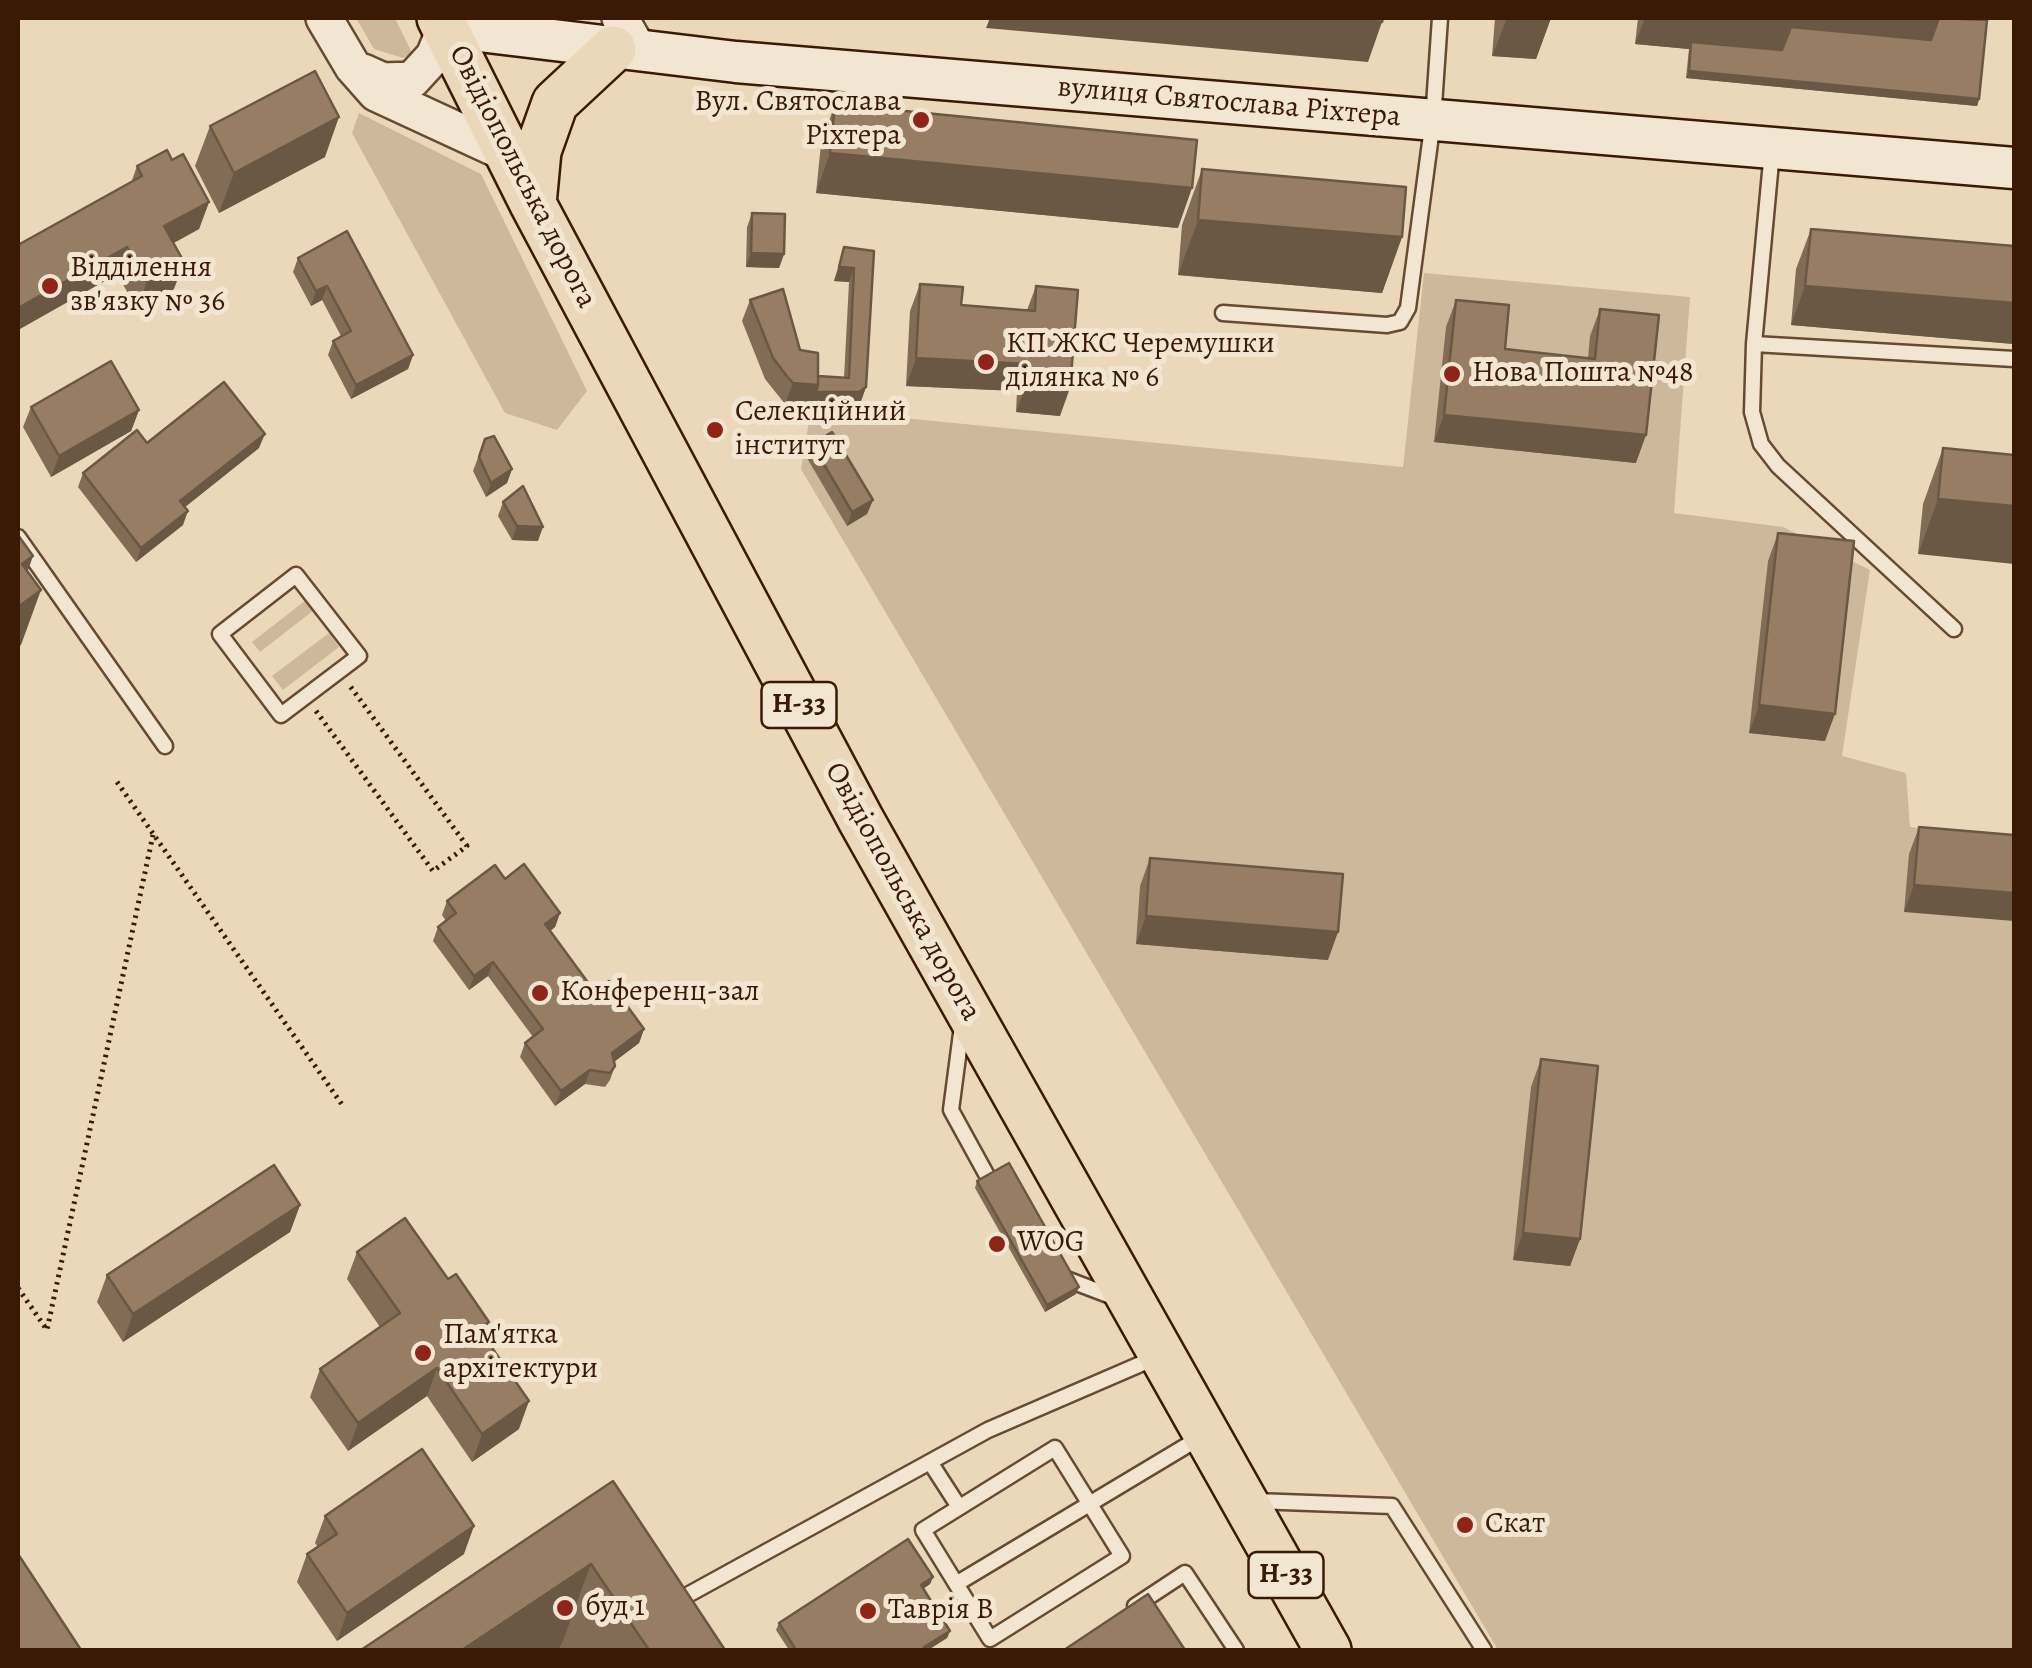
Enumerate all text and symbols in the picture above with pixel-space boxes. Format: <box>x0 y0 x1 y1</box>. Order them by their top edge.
street label: Овідіопольська дорога <box>440 40 604 314</box>
street label: вулиця Святослава Ріхтера <box>1056 70 1402 136</box>
place label: Вул. Святослава Ріхтера <box>695 85 901 156</box>
marker: Вул. Святослава Ріхтера <box>910 109 932 131</box>
place label: Відділення зв'язку № 36 <box>70 251 225 322</box>
marker: Відділення зв'язку № 36 <box>39 275 61 297</box>
place label: КП ЖКС Черемушки ділянка № 6 <box>1006 327 1275 398</box>
marker: КП ЖКС Черемушки ділянка № 6 <box>975 351 997 373</box>
place label: Нова Пошта №48 <box>1472 356 1693 392</box>
marker: Нова Пошта №48 <box>1441 363 1463 385</box>
place label: Селекційний інститут <box>735 395 906 466</box>
marker: Селекційний інститут <box>704 419 726 441</box>
road number: Н-33 <box>762 682 836 728</box>
street label: Овідіопольська дорога <box>816 756 988 1028</box>
place label: Конференц-зал <box>560 975 759 1011</box>
marker: Конференц-зал <box>529 982 551 1004</box>
place label: WOG <box>1017 1226 1085 1262</box>
marker: WOG <box>986 1233 1008 1255</box>
place label: Пам'ятка архітектури <box>443 1318 598 1388</box>
marker: Пам'ятка архітектури <box>412 1342 434 1364</box>
place label: Скат <box>1485 1507 1545 1543</box>
marker: Скат <box>1454 1514 1476 1536</box>
road number: Н-33 <box>1248 1552 1324 1598</box>
place label: буд 1 <box>585 1590 645 1626</box>
place label: Таврія В <box>888 1593 994 1629</box>
marker: буд 1 <box>554 1597 576 1619</box>
marker: Таврія В <box>857 1600 879 1622</box>

